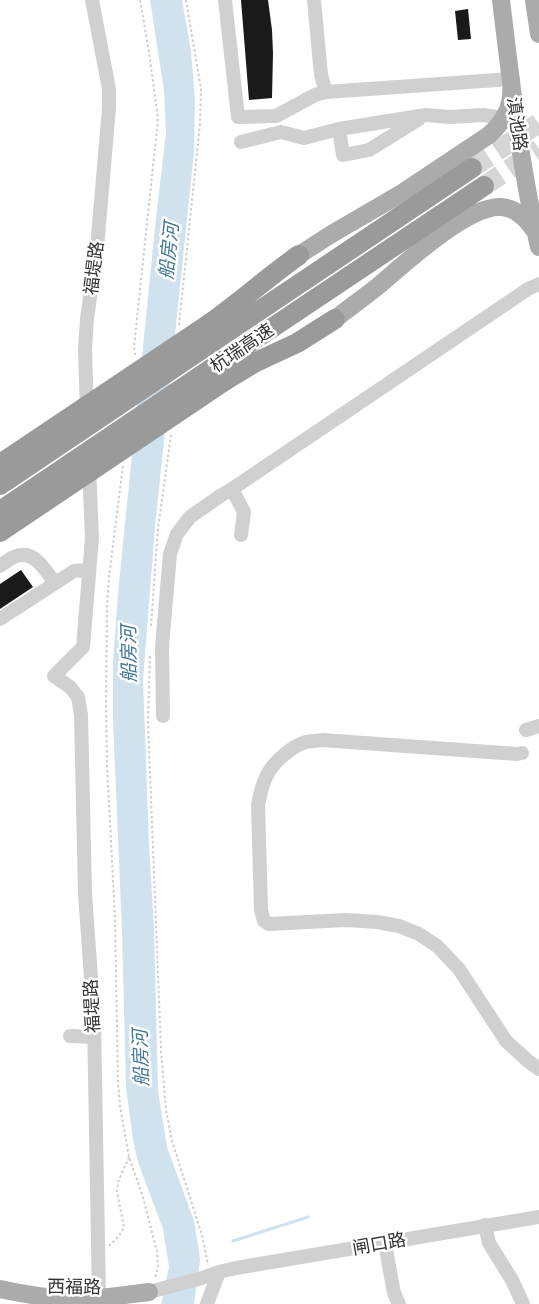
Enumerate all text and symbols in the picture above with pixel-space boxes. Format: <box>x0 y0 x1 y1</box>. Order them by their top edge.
street label: 滇池路 <box>503 96 531 152</box>
water label: 船房河 <box>155 221 183 281</box>
street label: 福堤路 <box>80 240 108 296</box>
street label: 杭瑞高速 <box>206 319 278 377</box>
water label: 船房河 <box>117 625 141 683</box>
street label: 福堤路 <box>80 978 104 1034</box>
water label: 船房河 <box>129 1029 153 1087</box>
street label: 闸口路 <box>351 1229 407 1259</box>
street label: 西福路 <box>47 1276 101 1298</box>

